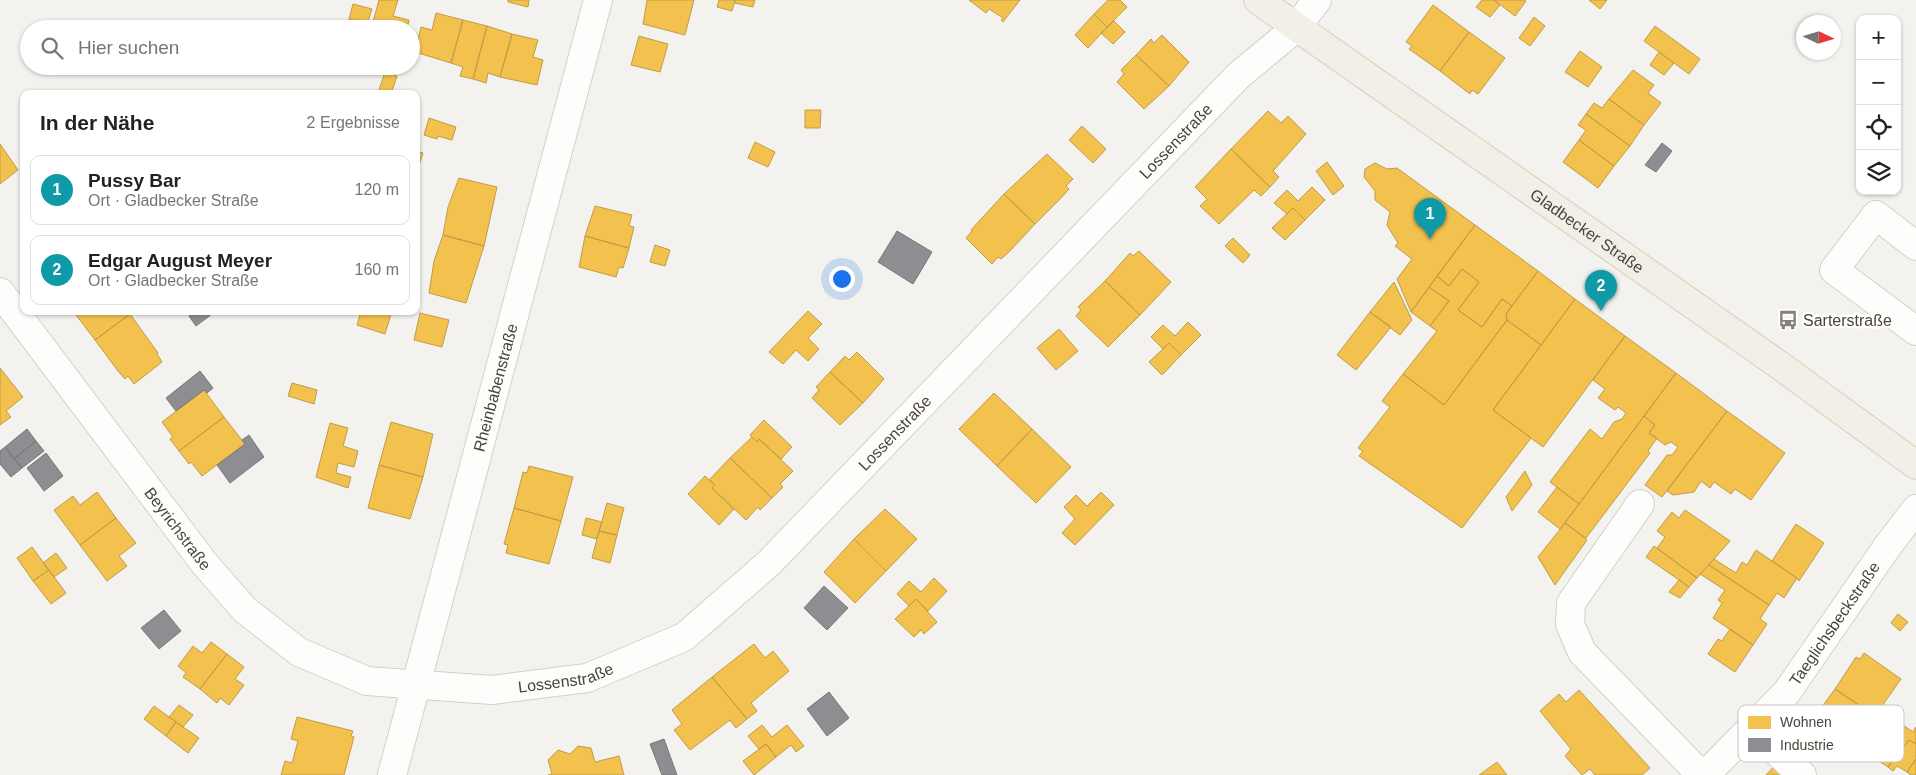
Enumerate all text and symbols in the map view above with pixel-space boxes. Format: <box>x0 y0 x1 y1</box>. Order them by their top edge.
north arrow <box>1796 15 1841 60</box>
map controls <box>1856 15 1901 195</box>
button: + <box>1856 15 1901 60</box>
search box <box>20 20 420 75</box>
icon: search <box>38 34 66 62</box>
text: Hier suchen <box>78 37 179 58</box>
button: − <box>1856 60 1901 105</box>
street label: Lossenstraße <box>1136 100 1216 182</box>
button: locate <box>1856 105 1901 150</box>
text: In der Nähe <box>40 111 154 134</box>
text: 2 Ergebnisse <box>307 114 400 131</box>
button: layers <box>1856 150 1901 195</box>
text: Pussy Bar <box>88 170 181 191</box>
text: 1 <box>53 181 61 198</box>
text: 120 m <box>355 181 399 198</box>
street label: Gladbecker Straße <box>1527 185 1647 277</box>
text: Ort · Gladbecker Straße <box>88 192 259 209</box>
pin: 1 <box>1414 198 1446 239</box>
text: Edgar August Meyer <box>88 250 272 271</box>
text: 2 <box>53 261 61 278</box>
text: 160 m <box>355 261 399 278</box>
your location <box>829 266 855 292</box>
pin: 2 <box>1585 270 1617 311</box>
text: Ort · Gladbecker Straße <box>88 272 259 289</box>
bus stop icon: Sarterstraße <box>1777 309 1799 331</box>
place label: Sarterstraße <box>1803 312 1892 329</box>
street label: Rheinbabenstraße <box>470 322 521 453</box>
street label: Lossenstraße <box>855 392 935 474</box>
street label: Beyrichstraße <box>141 484 214 574</box>
street label: Taeglichsbeckstraße <box>1786 559 1883 689</box>
street label: Lossenstraße <box>517 660 616 696</box>
legend <box>1738 705 1904 762</box>
text: Wohnen <box>1780 714 1832 730</box>
text: Industrie <box>1780 737 1834 753</box>

